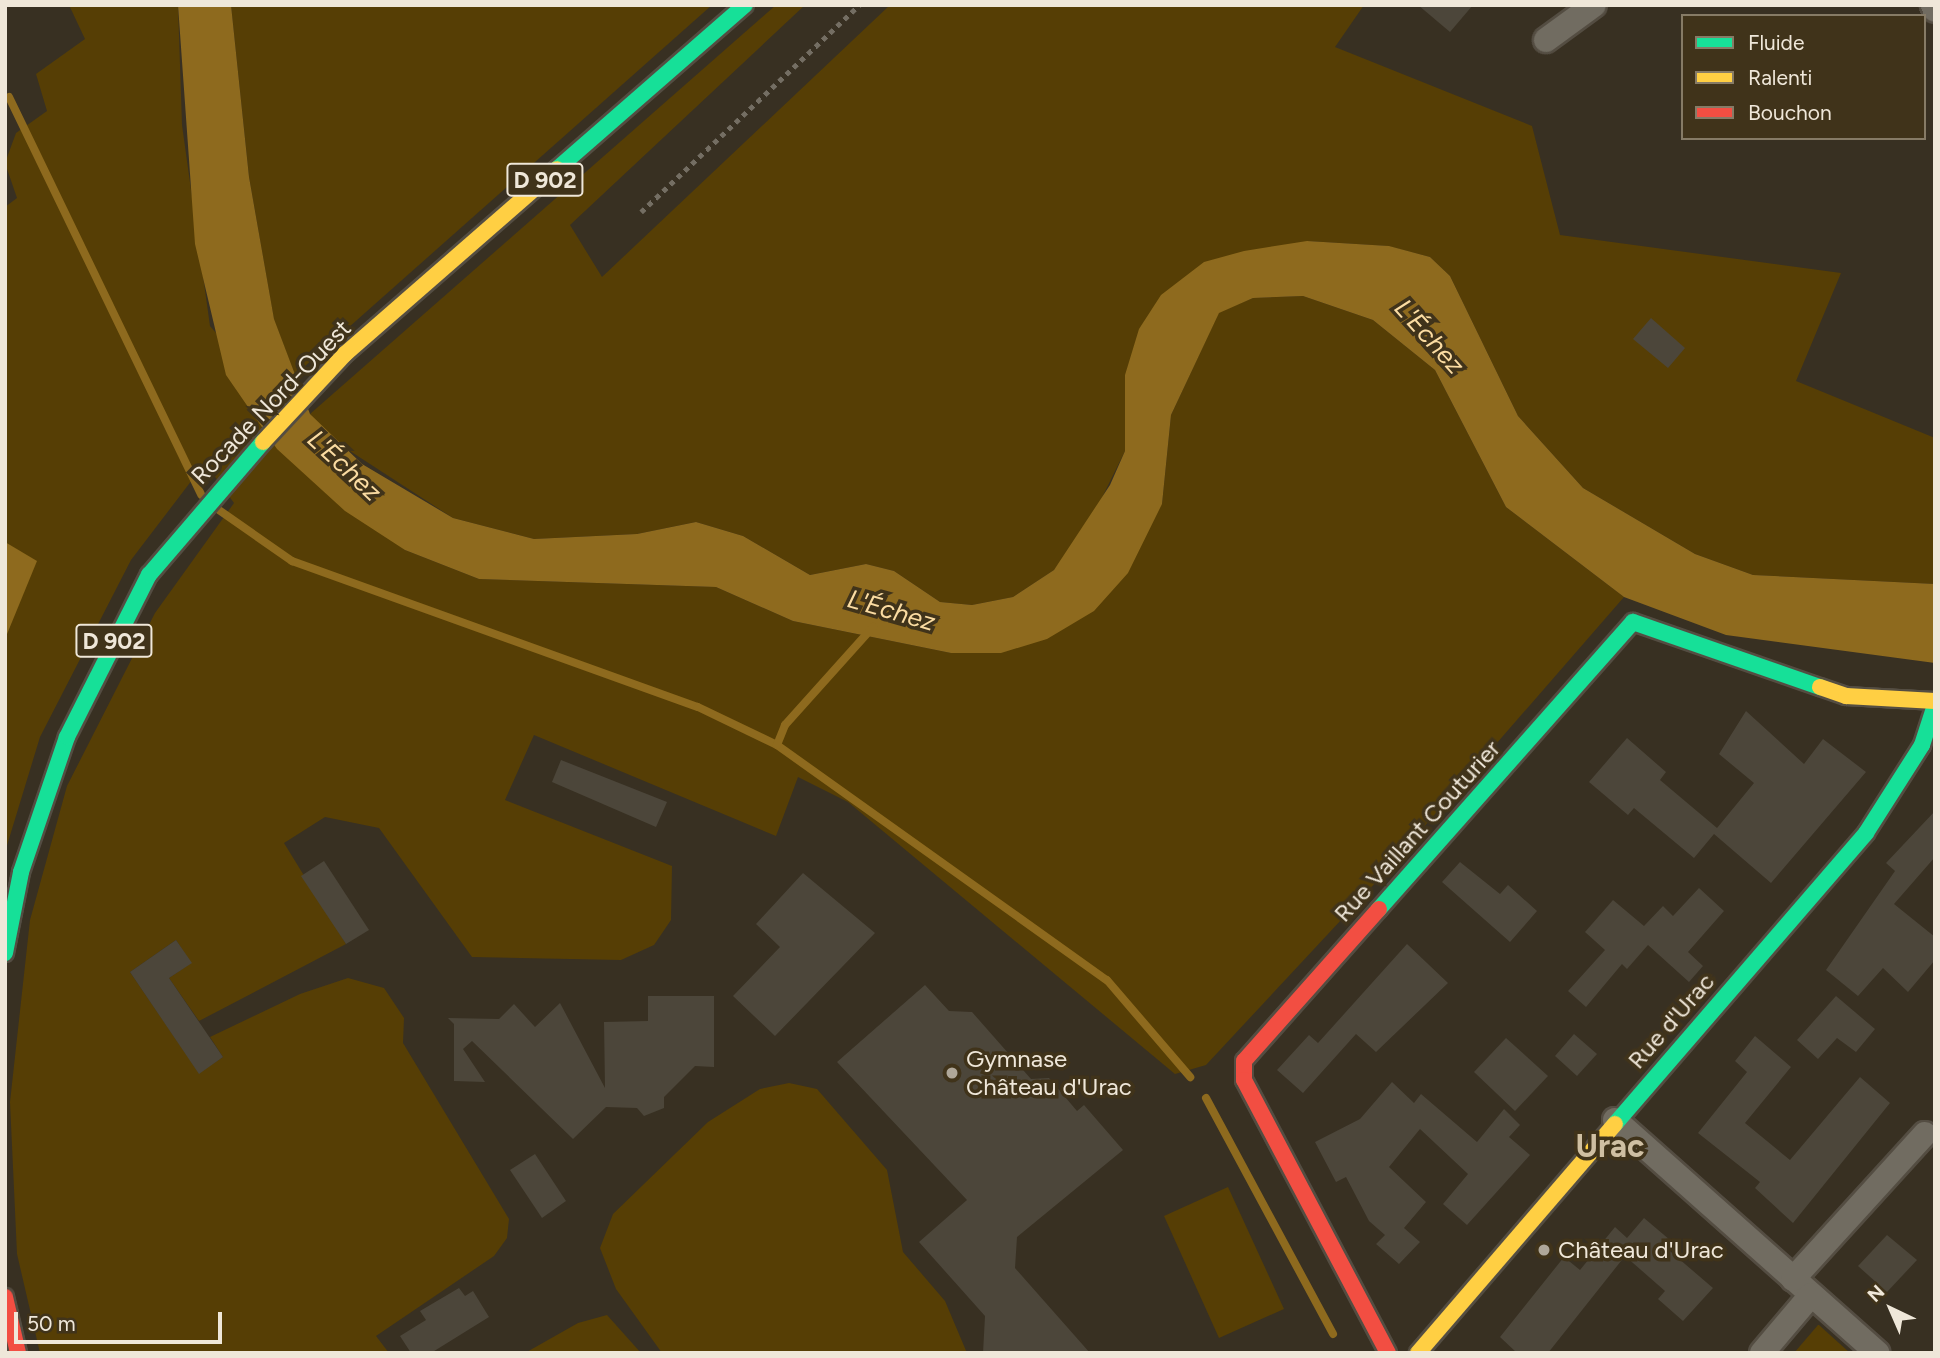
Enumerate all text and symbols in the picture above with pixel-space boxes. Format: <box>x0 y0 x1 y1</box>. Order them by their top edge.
legend <box>1681 14 1926 140</box>
text: Fluide <box>1748 30 1804 55</box>
text: Ralenti <box>1748 65 1812 90</box>
text: Bouchon <box>1748 100 1832 125</box>
road number: D 902 <box>505 160 585 200</box>
water label: L'Échez <box>1387 293 1471 381</box>
street label: Rocade Nord-Ouest <box>185 314 357 490</box>
water label: L'Échez <box>301 424 387 508</box>
water label: L'Échez <box>844 584 938 638</box>
road number: D 902 <box>74 622 154 660</box>
street label: Rue Vaillant Couturier <box>1328 734 1506 928</box>
street label: Rue d'Urac <box>1622 968 1720 1074</box>
place label: Gymnase Château d'Urac <box>966 1045 1132 1101</box>
marker: Gymnase Château d'Urac <box>944 1065 960 1081</box>
district label: Urac <box>1575 1127 1645 1165</box>
place label: Château d'Urac <box>1558 1236 1724 1264</box>
marker: Château d'Urac <box>1536 1242 1552 1258</box>
north arrow <box>1856 1274 1926 1344</box>
text: N <box>1863 1280 1889 1307</box>
scale bar <box>18 1298 226 1342</box>
text: 50 m <box>27 1311 76 1336</box>

